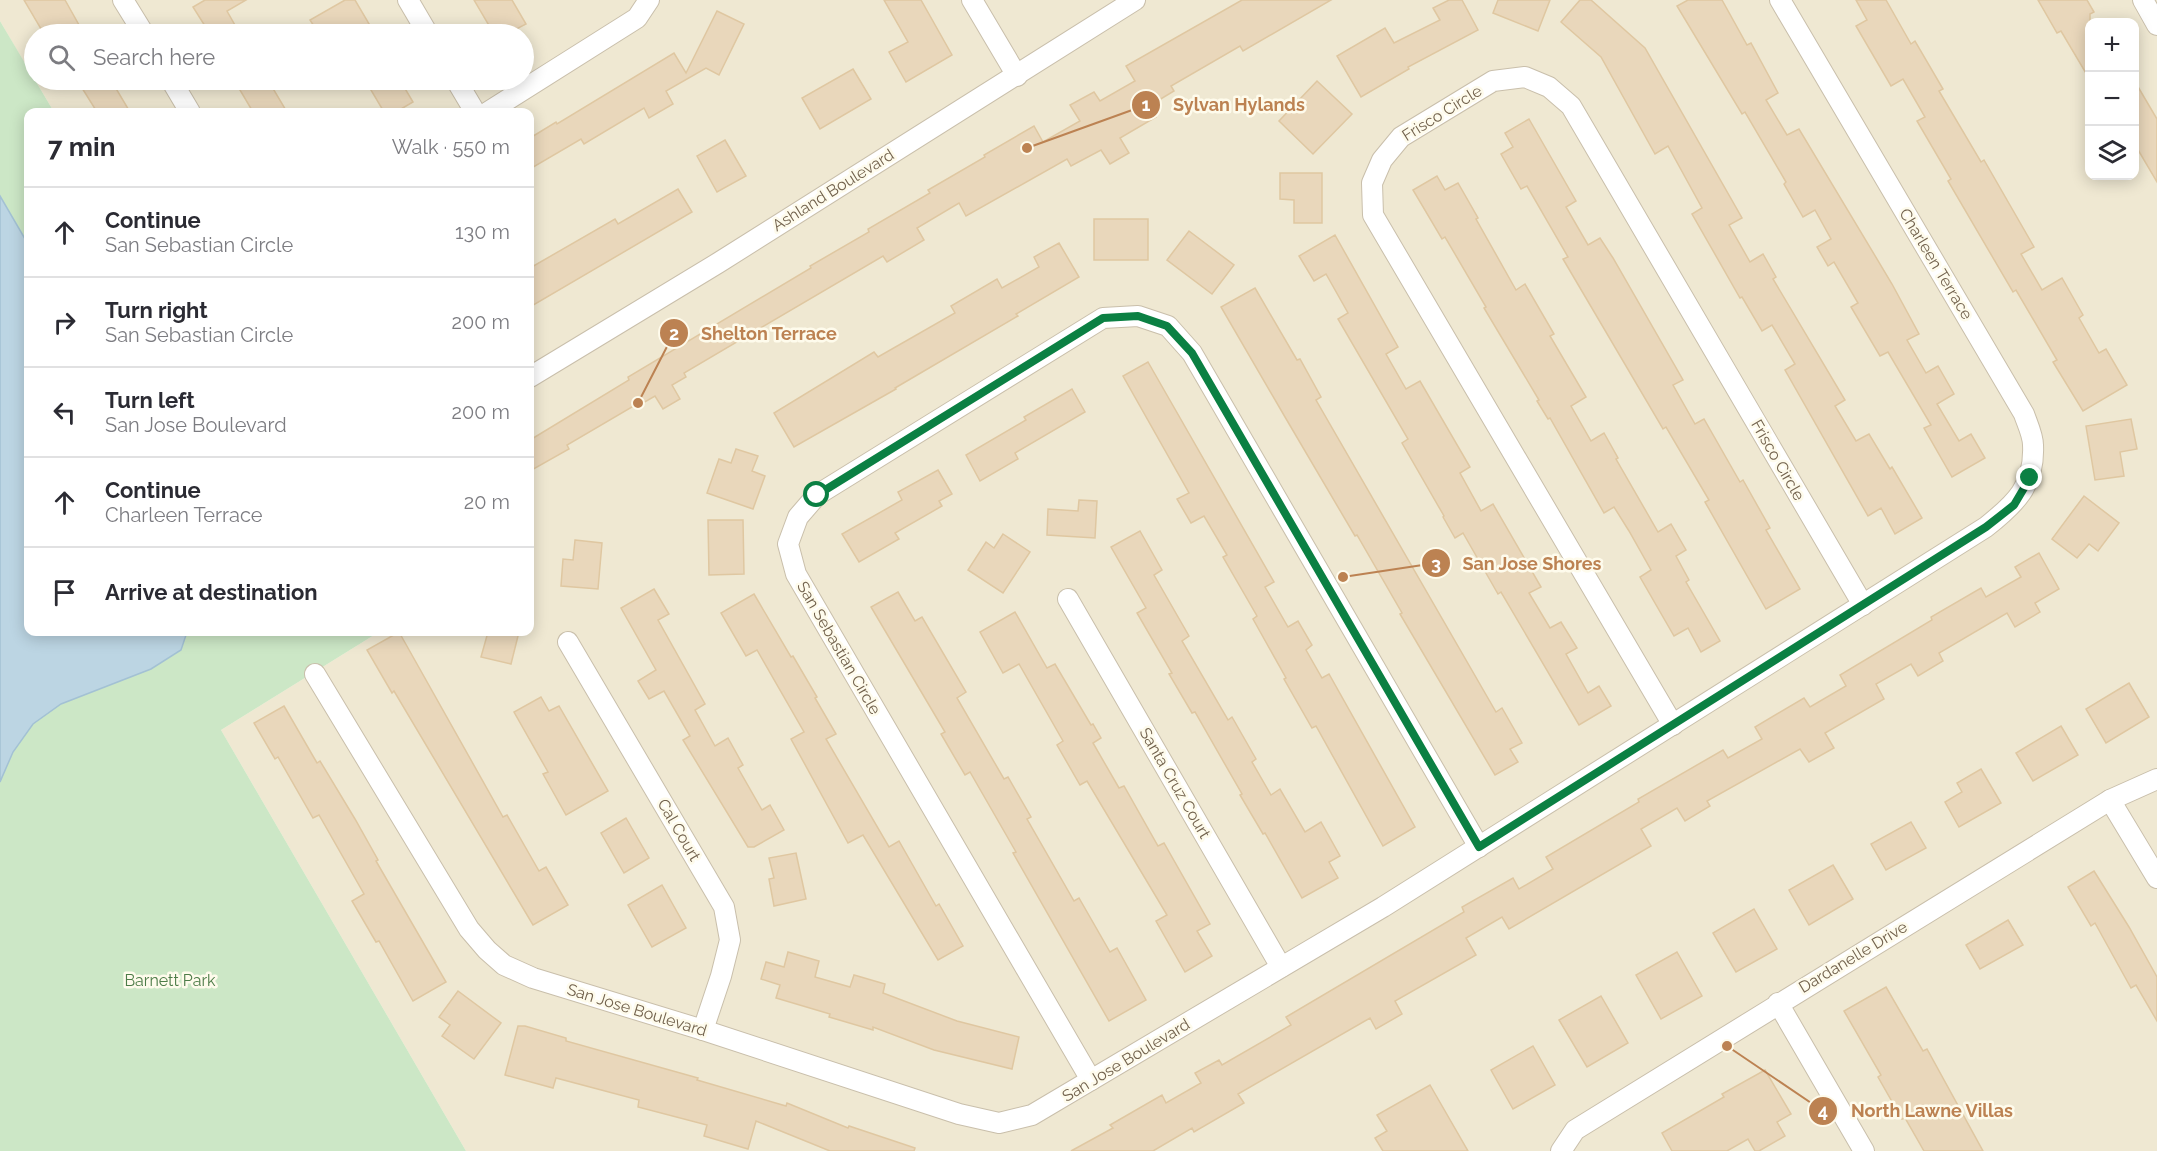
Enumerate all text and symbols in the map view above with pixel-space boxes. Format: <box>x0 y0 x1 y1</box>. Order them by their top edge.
map controls <box>2085 18 2139 180</box>
button: + <box>2085 18 2139 72</box>
search box <box>24 24 534 90</box>
icon: search <box>45 41 78 74</box>
text: Search here <box>93 44 215 70</box>
button: − <box>2085 72 2139 126</box>
street label: Frisco Circle <box>1399 81 1485 145</box>
callout: Sylvan Hylands <box>1131 87 1317 123</box>
text: 1 <box>1142 94 1151 115</box>
text: Sylvan Hylands <box>1173 94 1305 115</box>
button: layers <box>2085 126 2139 180</box>
text: 7 min <box>48 132 115 162</box>
text: Walk · 550 m <box>392 135 510 159</box>
street label: Ashland Boulevard <box>769 145 897 235</box>
street label: Charleen Terrace <box>1895 205 1977 323</box>
text: Continue <box>105 207 201 233</box>
icon: ahead <box>48 216 81 249</box>
text: 130 m <box>455 220 510 244</box>
text: San Sebastian Circle <box>105 233 293 257</box>
text: Turn right <box>105 297 208 323</box>
icon: right <box>48 306 81 339</box>
text: 200 m <box>452 310 510 334</box>
callout: Shelton Terrace <box>659 315 849 351</box>
text: San Sebastian Circle <box>105 323 293 347</box>
text: 2 <box>669 323 679 344</box>
text: Shelton Terrace <box>701 323 837 344</box>
text: Turn left <box>105 387 195 413</box>
icon: left <box>48 396 81 429</box>
text: 200 m <box>452 400 510 424</box>
text: San Jose Boulevard <box>105 413 287 437</box>
street label: Frisco Circle <box>1747 416 1809 504</box>
route end <box>2016 464 2042 490</box>
text: Continue <box>105 477 201 503</box>
route start <box>803 481 829 507</box>
icon: ahead <box>48 486 81 519</box>
text: 20 m <box>464 490 510 514</box>
text: Charleen Terrace <box>105 503 263 527</box>
callout: San Jose Shores <box>1421 545 1614 581</box>
text: 3 <box>1431 553 1441 574</box>
text: San Jose Shores <box>1463 553 1602 574</box>
icon: arrive <box>48 576 81 609</box>
street label: San Sebastian Circle <box>793 578 885 718</box>
text: Arrive at destination <box>105 579 318 605</box>
street label: Santa Cruz Court <box>1136 724 1215 842</box>
street label: Cal Court <box>654 796 705 865</box>
street label: Dardanelle Drive <box>1795 917 1911 997</box>
park label: Barnett Park <box>124 971 216 990</box>
street label: San Jose Boulevard <box>565 980 709 1040</box>
street label: San Jose Boulevard <box>1059 1014 1193 1106</box>
callout: North Lawne Villas <box>1808 1093 2025 1129</box>
text: 4 <box>1818 1100 1828 1121</box>
text: North Lawne Villas <box>1851 1100 2013 1121</box>

